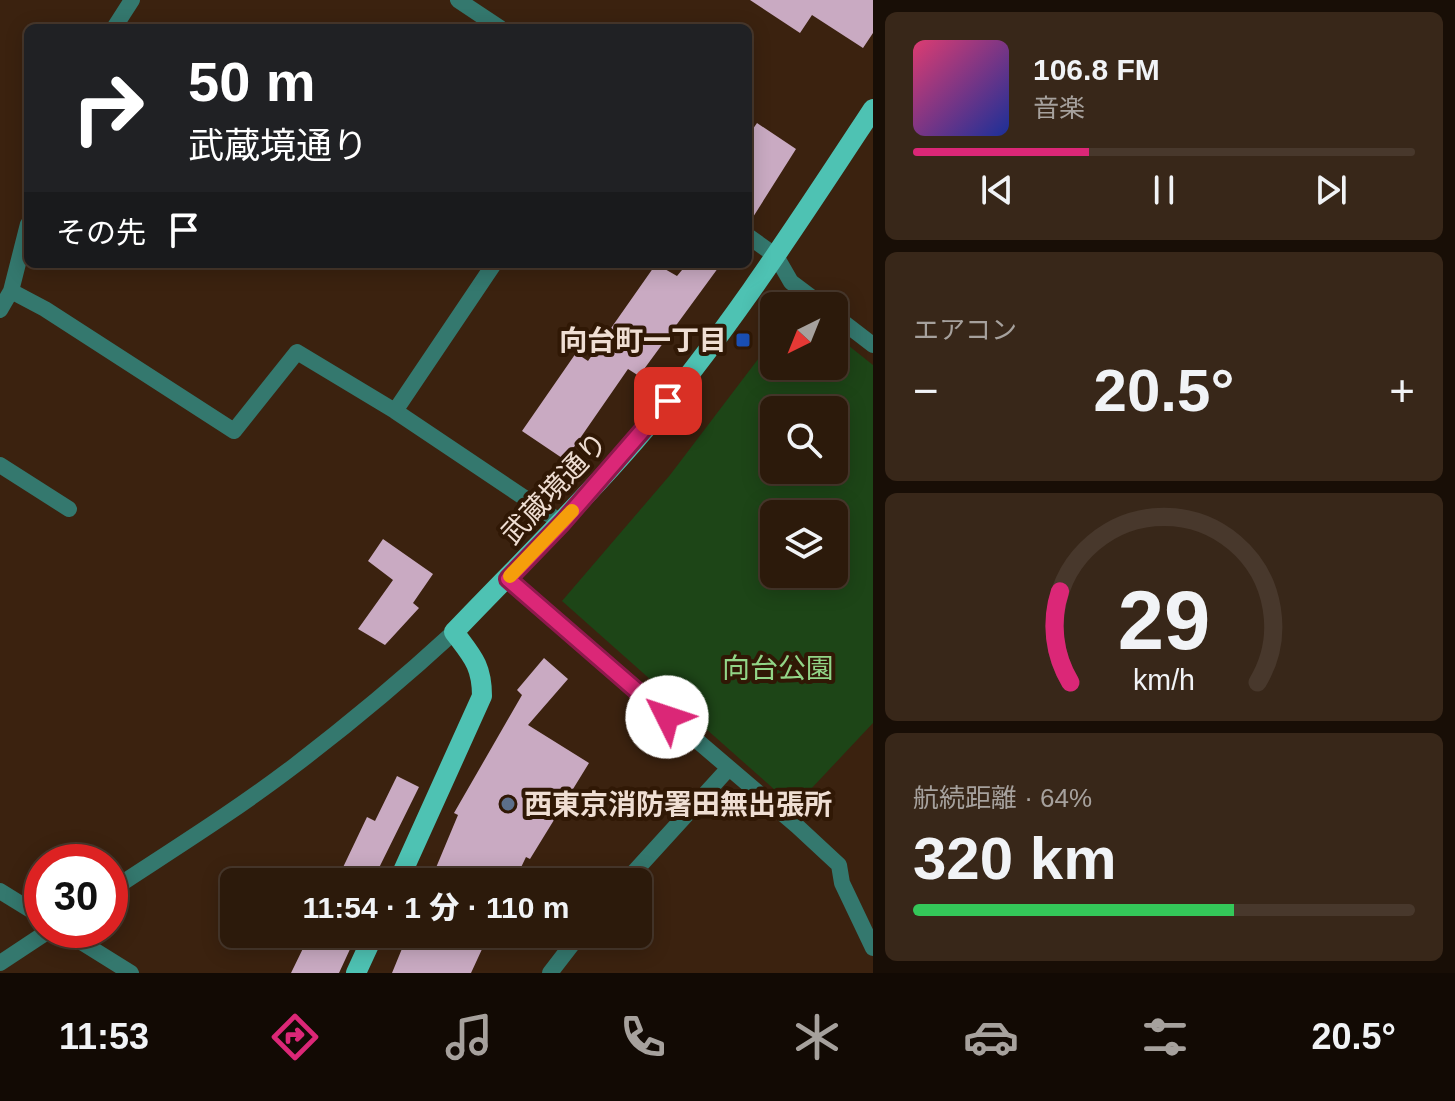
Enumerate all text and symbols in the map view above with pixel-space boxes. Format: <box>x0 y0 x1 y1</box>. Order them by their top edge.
text: 50 m <box>188 50 316 113</box>
text: 106.8 FM <box>1033 53 1160 86</box>
icon: right <box>56 56 160 160</box>
text: 音楽 <box>1033 93 1085 123</box>
text: 武蔵境通り <box>188 125 368 166</box>
icon: previous <box>975 168 1019 212</box>
icon: pause <box>1142 168 1186 212</box>
icon: next <box>1309 168 1353 212</box>
icon: arrive <box>162 208 206 252</box>
text: その先 <box>56 216 146 249</box>
north arrow <box>760 292 848 380</box>
map controls <box>760 292 848 588</box>
text: エアコン <box>913 315 1017 345</box>
place label: 向台町一丁目 <box>559 325 727 356</box>
marker: 向台町一丁目 <box>734 331 752 349</box>
text: 20.5° <box>1094 357 1234 424</box>
text: − <box>913 366 939 415</box>
text: + <box>1389 366 1415 415</box>
pin <box>634 367 702 435</box>
icon: arrive <box>646 379 690 423</box>
button: search <box>760 396 848 484</box>
street label: 武蔵境通り <box>495 427 613 550</box>
button: layers <box>760 500 848 588</box>
text: 29 <box>1118 573 1210 666</box>
park label: 向台公園 <box>722 653 834 684</box>
text: km/h <box>1133 664 1195 696</box>
position arrow <box>625 675 709 759</box>
text: 航続距離 · 64% <box>913 783 1092 813</box>
place label: 西東京消防署田無出張所 <box>524 789 832 820</box>
marker: 西東京消防署田無出張所 <box>499 795 517 813</box>
text: 320 km <box>913 825 1117 892</box>
speed limit sign: 30 <box>24 844 128 948</box>
text: 11:54 · 1 分 · 110 m <box>303 891 569 924</box>
icon: directions <box>267 1009 323 1065</box>
icon: music <box>441 1009 497 1065</box>
icon: phone <box>615 1009 671 1065</box>
icon: climate <box>789 1009 845 1065</box>
icon: car <box>963 1009 1019 1065</box>
icon: filters <box>1137 1009 1193 1065</box>
text: 11:53 <box>59 1016 149 1057</box>
text: 20.5° <box>1311 1016 1396 1057</box>

